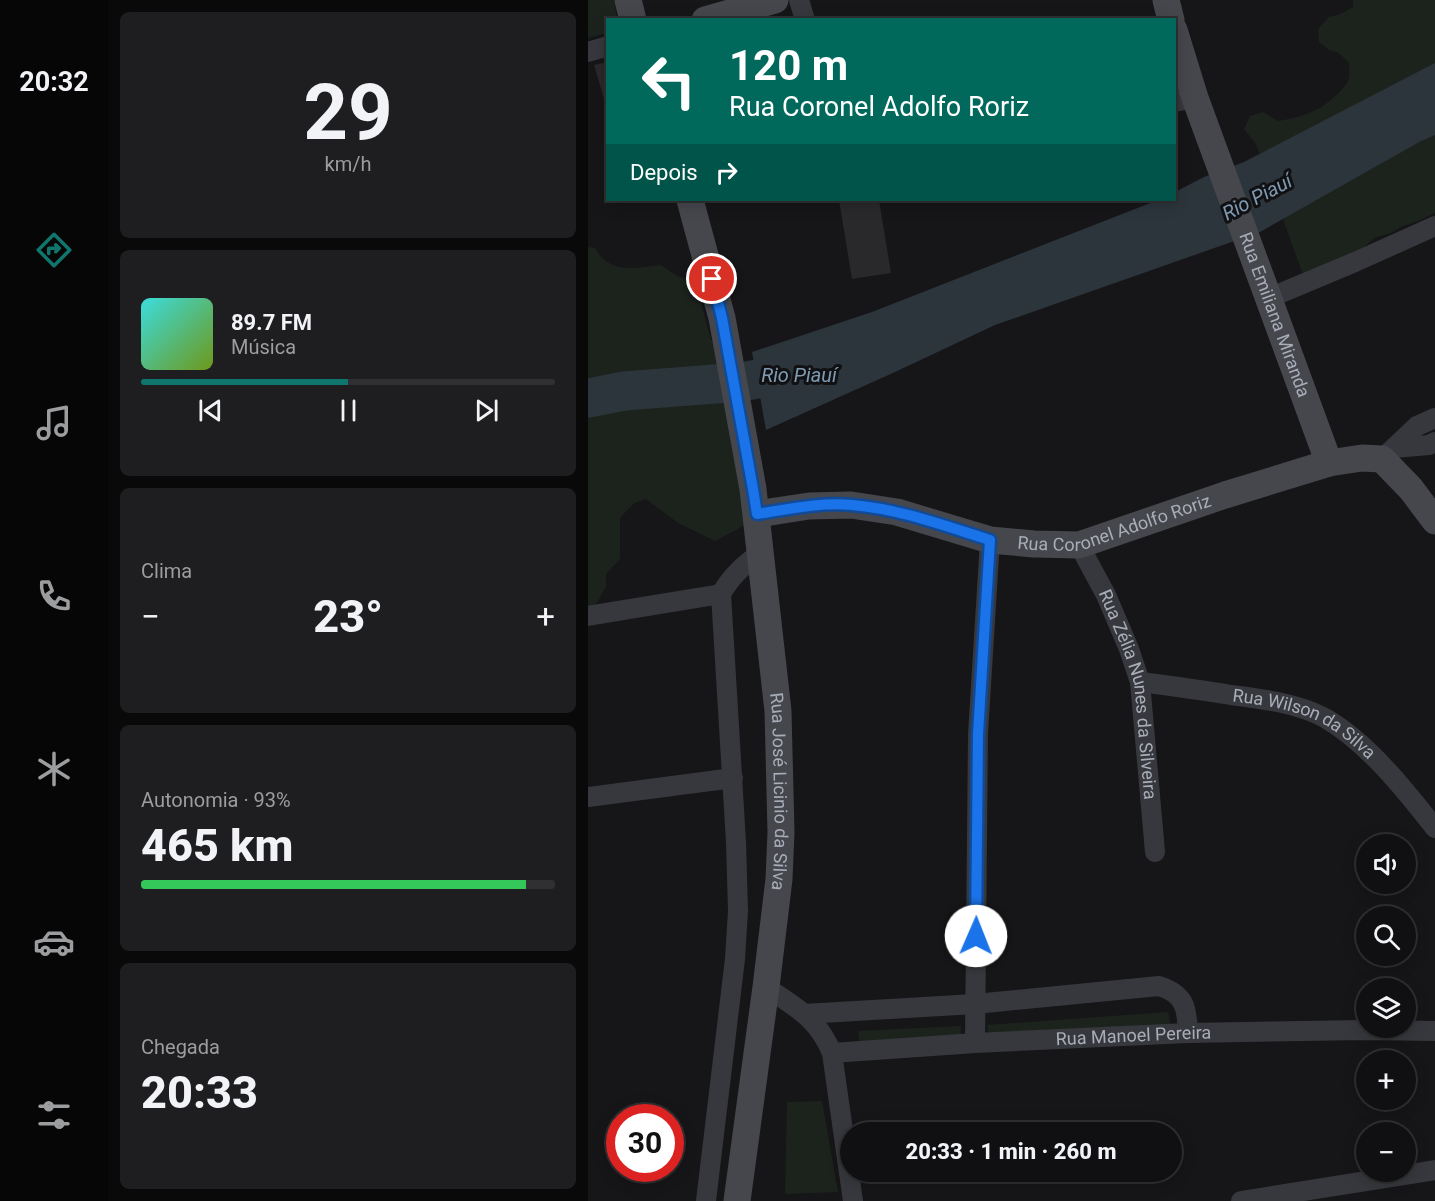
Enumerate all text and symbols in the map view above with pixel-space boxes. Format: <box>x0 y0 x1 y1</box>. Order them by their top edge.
text: 120 m <box>729 41 848 90</box>
icon: left <box>630 42 708 120</box>
text: 20:32 <box>19 66 89 98</box>
text: 29 <box>303 67 393 158</box>
text: Rua Coronel Adolfo Roriz <box>729 91 1029 123</box>
text: km/h <box>325 152 371 176</box>
icon: right <box>710 156 743 189</box>
text: Depois <box>630 160 698 185</box>
water label: Rio Piauí <box>1218 168 1298 225</box>
icon: directions <box>33 229 75 271</box>
street label: Rua Emiliana Miranda <box>1235 229 1315 400</box>
pin <box>686 253 737 304</box>
icon: arrive <box>695 262 728 295</box>
text: 89.7 FM <box>231 310 312 335</box>
text: Música <box>231 335 296 359</box>
water label: Rio Piauí <box>761 363 839 387</box>
icon: previous <box>194 394 227 427</box>
icon: pause <box>332 394 365 427</box>
icon: next <box>470 394 503 427</box>
icon: music <box>33 402 75 444</box>
street label: Rua Coronel Adolfo Roriz <box>1017 490 1213 555</box>
text: Clima <box>141 559 192 583</box>
icon: phone <box>33 575 75 617</box>
street label: Rua Zélia Nunes da Silveira <box>1095 586 1161 800</box>
text: 23° <box>313 590 383 643</box>
text: − <box>141 597 160 636</box>
text: + <box>536 597 555 636</box>
street label: Rua Wilson da Silva <box>1231 684 1380 763</box>
street label: Rua José Licinio da Silva <box>766 691 792 892</box>
icon: climate <box>33 748 75 790</box>
text: Autonomia · 93% <box>141 788 291 812</box>
text: 465 km <box>141 819 293 872</box>
map controls <box>1356 834 1416 1182</box>
button: sound <box>1356 834 1416 894</box>
position arrow <box>944 904 1008 968</box>
button: search <box>1356 906 1416 966</box>
icon: car <box>33 921 75 963</box>
button: layers <box>1356 978 1416 1038</box>
street label: Rua Manoel Pereira <box>1055 1022 1211 1049</box>
text: Chegada <box>141 1035 220 1059</box>
button: + <box>1356 1050 1416 1110</box>
text: 20:33 <box>141 1066 258 1119</box>
icon: filters <box>33 1094 75 1136</box>
speed limit sign: 30 <box>606 1104 684 1182</box>
button: − <box>1356 1122 1416 1182</box>
text: 20:33 · 1 min · 260 m <box>906 1139 1116 1164</box>

